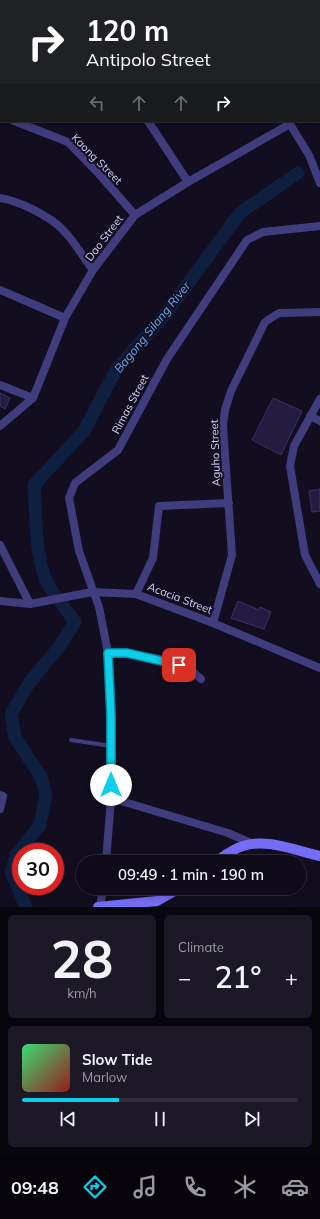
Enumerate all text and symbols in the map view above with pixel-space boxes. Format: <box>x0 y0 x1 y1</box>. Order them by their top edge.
text: 120 m <box>86 13 169 48</box>
icon: right <box>20 16 72 68</box>
text: Antipolo Street <box>86 48 210 71</box>
icon: left <box>86 92 108 114</box>
icon: ahead <box>128 92 150 114</box>
icon: ahead <box>170 92 192 114</box>
icon: right <box>212 92 234 114</box>
street label: Kaong Street <box>69 131 125 187</box>
street label: Dao Street <box>82 212 126 264</box>
water label: Bagong Silang River <box>111 278 194 376</box>
street label: Rimas Street <box>109 372 152 436</box>
street label: Aguho Street <box>207 419 223 487</box>
street label: Acacia Street <box>146 579 214 617</box>
pin <box>162 648 196 682</box>
icon: arrive <box>168 654 190 676</box>
position arrow <box>90 764 132 806</box>
speed limit sign: 30 <box>12 843 64 895</box>
text: 09:49 · 1 min · 190 m <box>118 865 264 884</box>
text: 28 <box>51 926 113 991</box>
text: Climate <box>178 939 224 955</box>
text: 21° <box>214 958 262 996</box>
text: − <box>178 964 191 992</box>
text: + <box>285 964 298 992</box>
text: km/h <box>67 985 97 1001</box>
text: Slow Tide <box>82 1050 152 1069</box>
text: Marlow <box>82 1069 127 1085</box>
icon: previous <box>57 1108 79 1130</box>
icon: pause <box>149 1108 171 1130</box>
icon: next <box>241 1108 263 1130</box>
icon: directions <box>81 1173 109 1201</box>
icon: music <box>131 1173 159 1201</box>
icon: phone <box>181 1173 209 1201</box>
icon: climate <box>231 1173 259 1201</box>
icon: car <box>281 1173 309 1201</box>
text: 09:48 <box>11 1176 59 1199</box>

